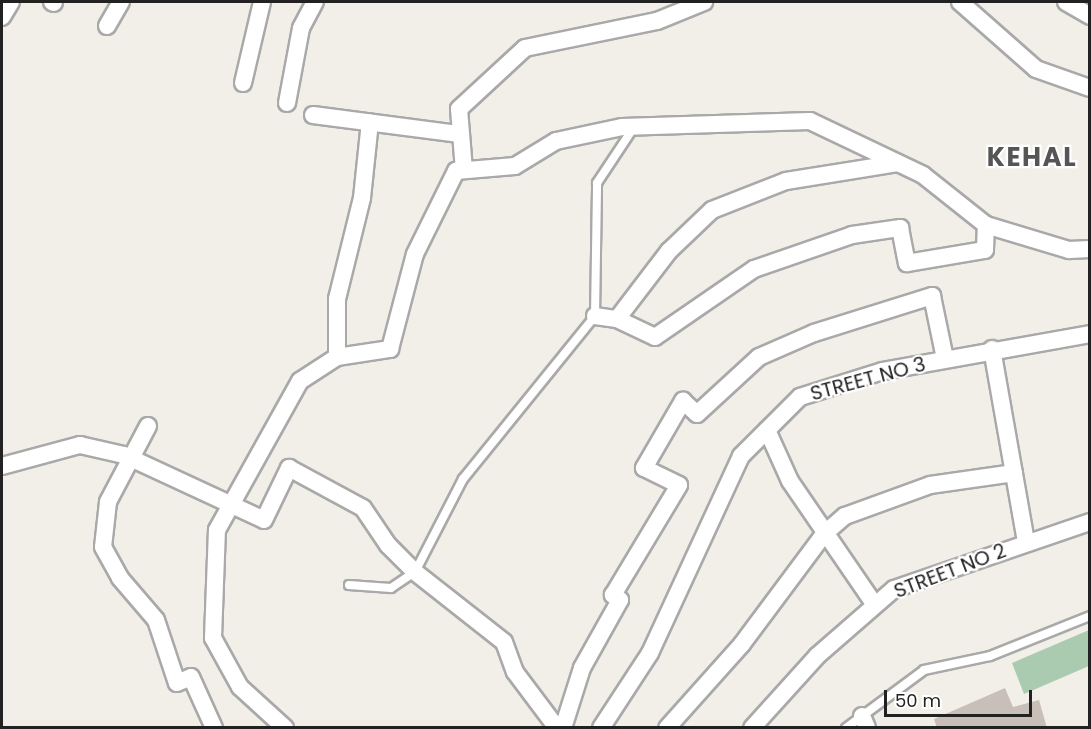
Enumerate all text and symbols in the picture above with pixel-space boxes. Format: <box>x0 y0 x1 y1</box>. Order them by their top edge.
district label: KEHAL <box>987 142 1077 174</box>
street label: STREET NO 3 <box>808 352 928 406</box>
street label: STREET NO 2 <box>891 539 1009 603</box>
scale bar <box>887 678 1036 716</box>
text: 50 m <box>895 688 941 713</box>

